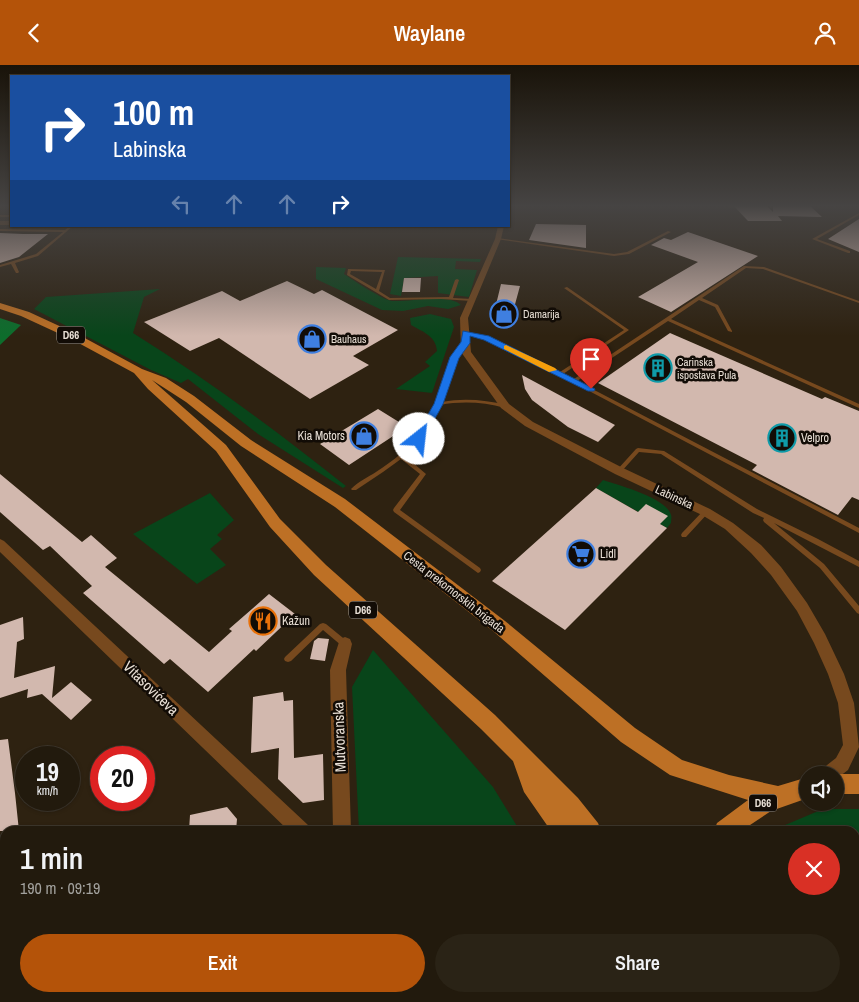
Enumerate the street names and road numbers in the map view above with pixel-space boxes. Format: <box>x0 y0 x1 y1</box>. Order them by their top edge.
road number: D66 <box>57 327 85 343</box>
street label: Labinska <box>653 481 696 513</box>
street label: Cesta prekomorskih brigada <box>400 547 508 637</box>
road number: D66 <box>349 601 377 619</box>
street label: Vitasovićeva <box>118 656 184 720</box>
street label: Mutvoranska <box>327 701 351 773</box>
road number: D66 <box>749 795 777 811</box>

